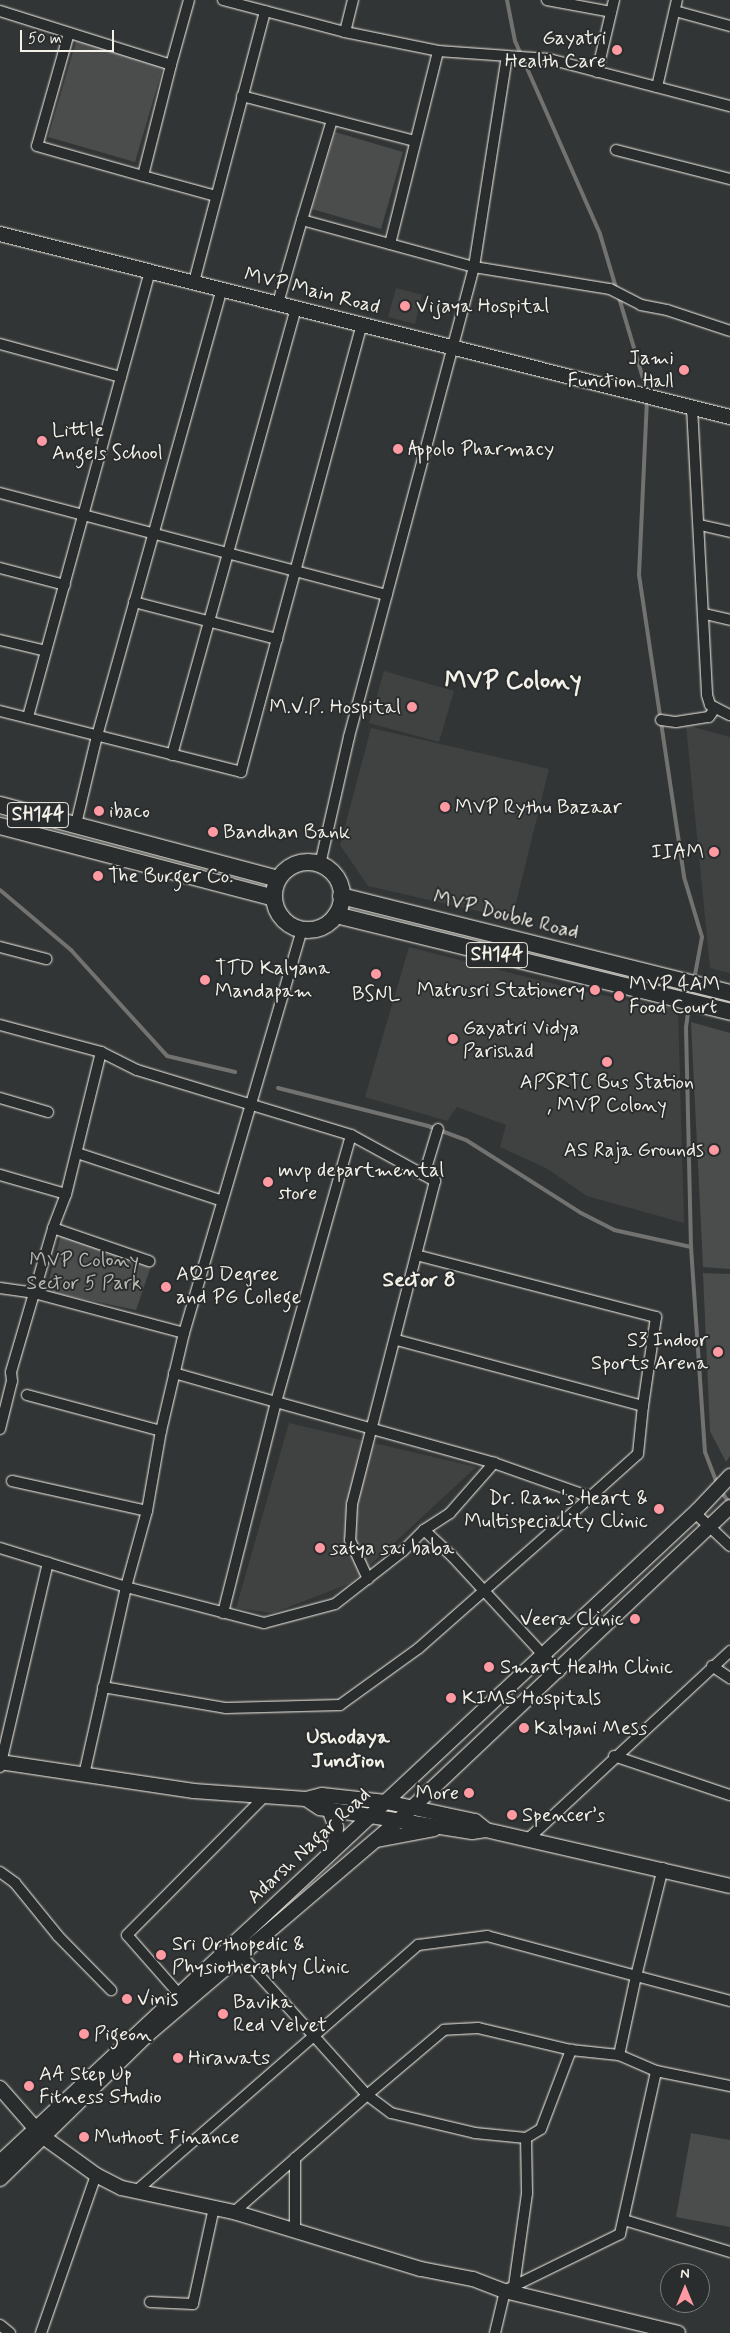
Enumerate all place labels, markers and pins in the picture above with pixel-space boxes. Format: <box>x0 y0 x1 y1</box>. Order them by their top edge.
place label: Gayatri Health Care <box>505 26 606 73</box>
marker: Gayatri Health Care <box>610 43 624 57</box>
place label: Vijaya Hospital <box>416 294 549 318</box>
marker: Vijaya Hospital <box>398 299 412 313</box>
place label: Jami Function Hall <box>567 346 674 393</box>
marker: Jami Function Hall <box>678 364 690 376</box>
place label: Little Angels School <box>52 418 164 465</box>
marker: Little Angels School <box>36 435 48 447</box>
place label: Appolo Pharmacy <box>408 437 545 461</box>
marker: Appolo Pharmacy <box>392 443 404 455</box>
place label: M.V.P. Hospital <box>269 695 401 719</box>
marker: M.V.P. Hospital <box>405 700 419 714</box>
place label: MVP Rythu Bazaar <box>455 795 622 819</box>
place label: ibaco <box>109 799 150 823</box>
marker: MVP Rythu Bazaar <box>439 801 451 813</box>
marker: ibaco <box>93 805 105 817</box>
place label: Bandhan Bank <box>223 820 348 844</box>
marker: Bandhan Bank <box>207 826 219 838</box>
place label: IIAM <box>651 840 704 864</box>
marker: IIAM <box>708 846 720 858</box>
place label: The Burger Co. <box>108 864 234 888</box>
marker: The Burger Co. <box>92 870 104 882</box>
place label: TTD Kalyana Mandapam <box>215 956 330 1003</box>
marker: BSNL <box>370 968 382 980</box>
place label: MVP 4AM Food Court <box>629 972 720 1019</box>
marker: TTD Kalyana Mandapam <box>199 974 211 986</box>
place label: Matrusri Stationery <box>421 978 585 1002</box>
place label: BSNL <box>352 982 400 1006</box>
marker: Matrusri Stationery <box>589 984 601 996</box>
marker: MVP 4AM Food Court <box>613 990 625 1002</box>
place label: Gayatri Vidya Parishad <box>463 1016 579 1063</box>
marker: Gayatri Vidya Parishad <box>447 1033 459 1045</box>
marker: APSRTC Bus Station , MVP Colony <box>601 1056 613 1068</box>
place label: APSRTC Bus Station , MVP Colony <box>521 1070 693 1117</box>
place label: AS Raja Grounds <box>563 1138 704 1162</box>
marker: AS Raja Grounds <box>708 1144 720 1156</box>
place label: mvp departmental store <box>278 1158 444 1205</box>
marker: mvp departmental store <box>262 1176 274 1188</box>
place label: AQJ Degree and PG College <box>176 1263 302 1310</box>
marker: AQJ Degree and PG College <box>160 1281 172 1293</box>
place label: S3 Indoor Sports Arena <box>591 1328 708 1375</box>
marker: S3 Indoor Sports Arena <box>712 1346 724 1358</box>
place label: Dr. Ram's Heart & Multispeciality Clinic <box>463 1486 648 1533</box>
marker: Dr. Ram's Heart & Multispeciality Clinic <box>652 1502 666 1516</box>
place label: satya sai baba <box>330 1536 451 1560</box>
marker: satya sai baba <box>314 1542 326 1554</box>
place label: Veera Clinic <box>519 1607 624 1631</box>
marker: Veera Clinic <box>628 1612 642 1626</box>
place label: Smart Health Clinic <box>500 1655 676 1679</box>
marker: Smart Health Clinic <box>482 1660 496 1674</box>
place label: KIMS Hospitals <box>462 1686 601 1710</box>
marker: KIMS Hospitals <box>444 1691 458 1705</box>
place label: Kalyani Mess <box>534 1716 646 1740</box>
marker: Kalyani Mess <box>518 1722 530 1734</box>
place label: More <box>416 1781 459 1805</box>
marker: More <box>463 1787 475 1799</box>
place label: Spencer’s <box>522 1803 605 1827</box>
marker: Spencer’s <box>506 1809 518 1821</box>
place label: Sri Orthopedic & Physiotheraphy Clinic <box>172 1932 352 1979</box>
marker: Sri Orthopedic & Physiotheraphy Clinic <box>154 1948 168 1962</box>
place label: Vinis <box>137 1987 178 2011</box>
place label: Bavika Red Velvet <box>233 1990 326 2037</box>
marker: Vinis <box>121 1993 133 2005</box>
marker: Bavika Red Velvet <box>217 2008 229 2020</box>
place label: Pigeon <box>94 2022 152 2046</box>
marker: Pigeon <box>78 2028 90 2040</box>
place label: Hirawats <box>188 2046 270 2070</box>
marker: Hirawats <box>172 2052 184 2064</box>
place label: AA Step Up Fitness Studio <box>39 2062 161 2109</box>
marker: AA Step Up Fitness Studio <box>23 2080 35 2092</box>
place label: Muthoot Finance <box>94 2125 237 2149</box>
marker: Muthoot Finance <box>78 2131 90 2143</box>

